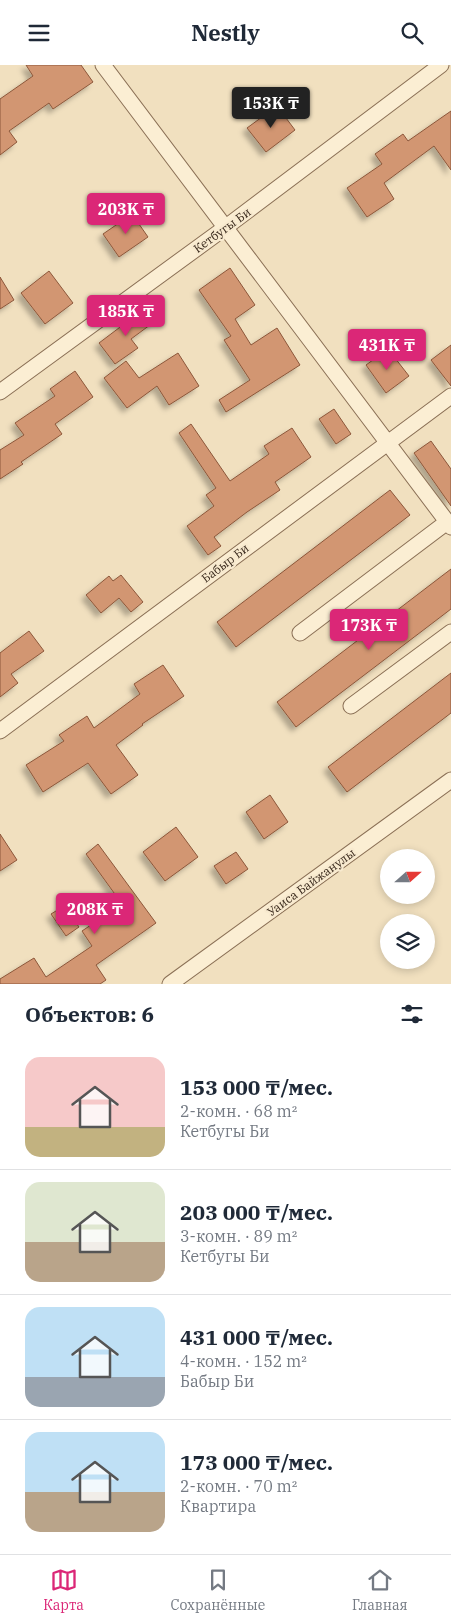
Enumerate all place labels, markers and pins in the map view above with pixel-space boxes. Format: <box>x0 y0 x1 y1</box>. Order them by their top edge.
pin: 153K ₸ <box>230 87 312 129</box>
pin: 203K ₸ <box>85 193 167 235</box>
pin: 185K ₸ <box>85 295 167 337</box>
pin: 431K ₸ <box>346 329 428 371</box>
pin: 173K ₸ <box>328 609 410 651</box>
pin: 208K ₸ <box>54 893 136 935</box>

